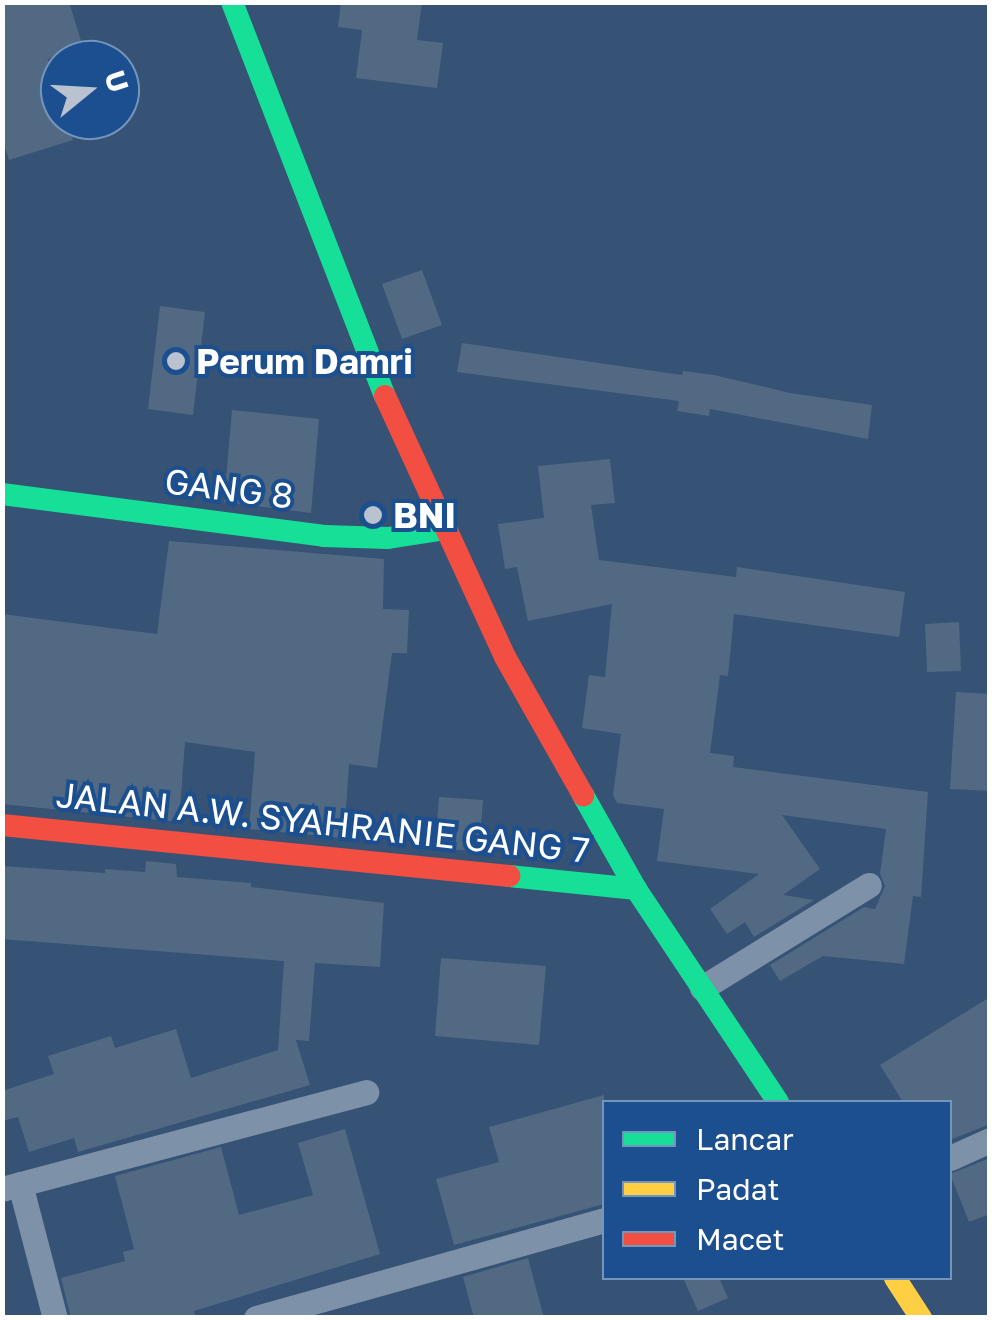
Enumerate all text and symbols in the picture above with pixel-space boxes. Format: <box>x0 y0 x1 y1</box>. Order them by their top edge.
north arrow <box>40 40 140 140</box>
text: U <box>98 66 136 96</box>
place label: Perum Damri <box>196 340 413 382</box>
marker: Perum Damri <box>165 350 187 372</box>
street label: GANG 8 <box>163 459 295 517</box>
place label: BNI <box>393 494 456 536</box>
marker: BNI <box>362 504 384 526</box>
street label: JALAN A.W. SYAHRANIE GANG 7 <box>54 773 592 871</box>
legend <box>602 1100 952 1280</box>
text: Lancar <box>696 1121 794 1157</box>
text: Padat <box>696 1171 779 1207</box>
text: Macet <box>696 1221 785 1257</box>

